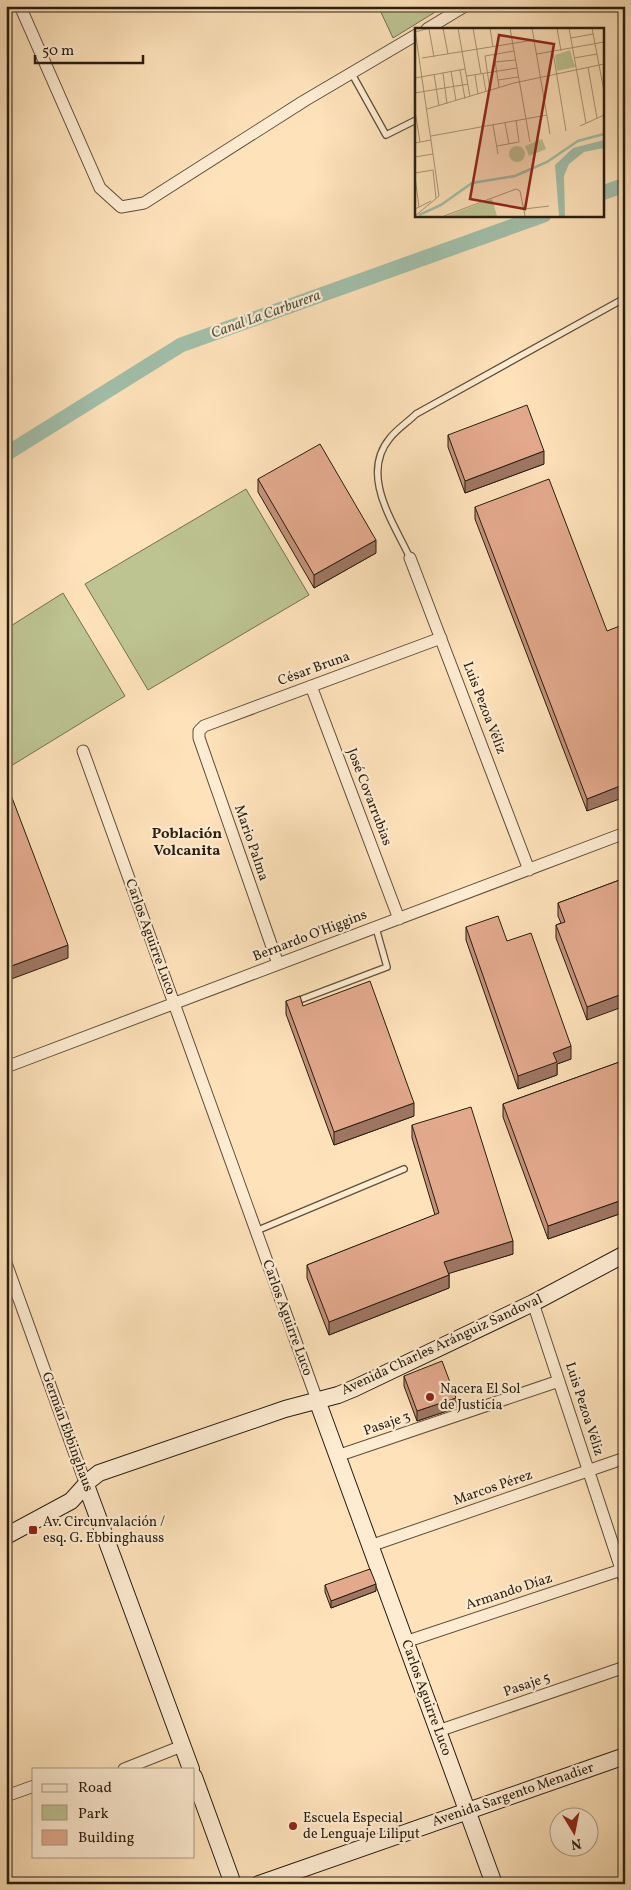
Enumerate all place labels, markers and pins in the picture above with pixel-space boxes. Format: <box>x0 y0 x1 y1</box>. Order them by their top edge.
place label: Nacera El Sol de Justicia <box>440 1380 521 1415</box>
marker: Nacera El Sol de Justicia <box>424 1391 436 1403</box>
place label: Av. Circunvalación / esq. G. Ebbinghauss <box>43 1513 165 1548</box>
marker: Av. Circunvalación / esq. G. Ebbinghauss <box>27 1524 39 1536</box>
place label: Escuela Especial de Lenguaje Liliput <box>303 1809 420 1844</box>
marker: Escuela Especial de Lenguaje Liliput <box>287 1820 299 1832</box>

